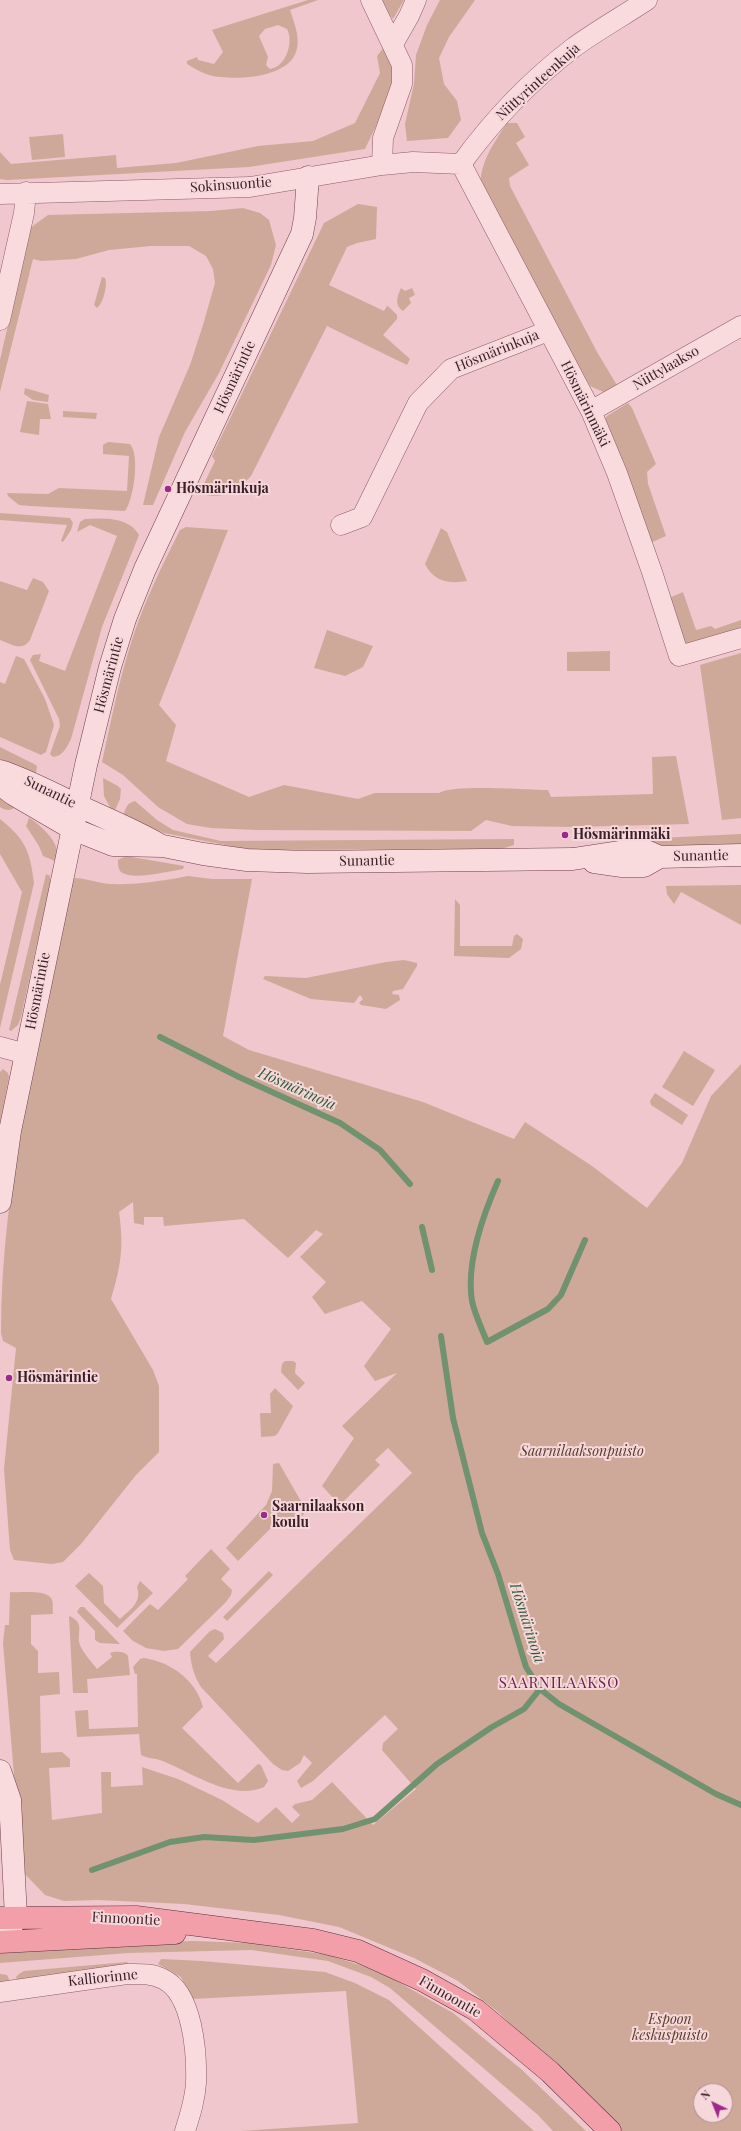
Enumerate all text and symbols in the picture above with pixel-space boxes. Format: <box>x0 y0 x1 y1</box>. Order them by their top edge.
street label: Niittyrinteenkuja <box>493 40 583 124</box>
street label: Sokinsuontie <box>190 174 272 196</box>
street label: Hösmärinkuja <box>453 327 541 375</box>
street label: Hösmärintie <box>211 338 259 416</box>
street label: Niittylaakso <box>630 342 702 394</box>
street label: Hösmärinmäki <box>557 358 613 450</box>
place label: Hösmärinkuja <box>176 481 269 497</box>
marker: Hösmärinkuja <box>163 484 173 494</box>
street label: Hösmärintie <box>91 635 127 715</box>
street label: Sunantie <box>21 772 79 812</box>
place label: Hösmärinmäki <box>573 827 670 843</box>
marker: Hösmärinmäki <box>560 830 570 840</box>
street label: Sunantie <box>673 847 729 865</box>
street label: Sunantie <box>339 852 395 870</box>
street label: Hösmärintie <box>22 951 54 1031</box>
water label: Hösmärinoja <box>255 1064 339 1114</box>
place label: Hösmärintie <box>17 1370 98 1386</box>
marker: Hösmärintie <box>4 1373 14 1383</box>
park label: Saarnilaaksonpuisto <box>520 1444 644 1460</box>
place label: Saarnilaakson koulu <box>272 1499 364 1532</box>
marker: Saarnilaakson koulu <box>259 1510 269 1520</box>
water label: Hösmärinoja <box>506 1581 548 1665</box>
district label: SAARNILAAKSO <box>499 1674 619 1692</box>
street label: Finnoontie <box>91 1909 161 1929</box>
street label: Kalliorinne <box>67 1966 139 1990</box>
street label: Finnoontie <box>416 1973 484 2021</box>
park label: Espoon keskuspuisto <box>632 2012 708 2044</box>
north arrow <box>693 2083 733 2123</box>
text: N <box>697 2086 713 2103</box>

